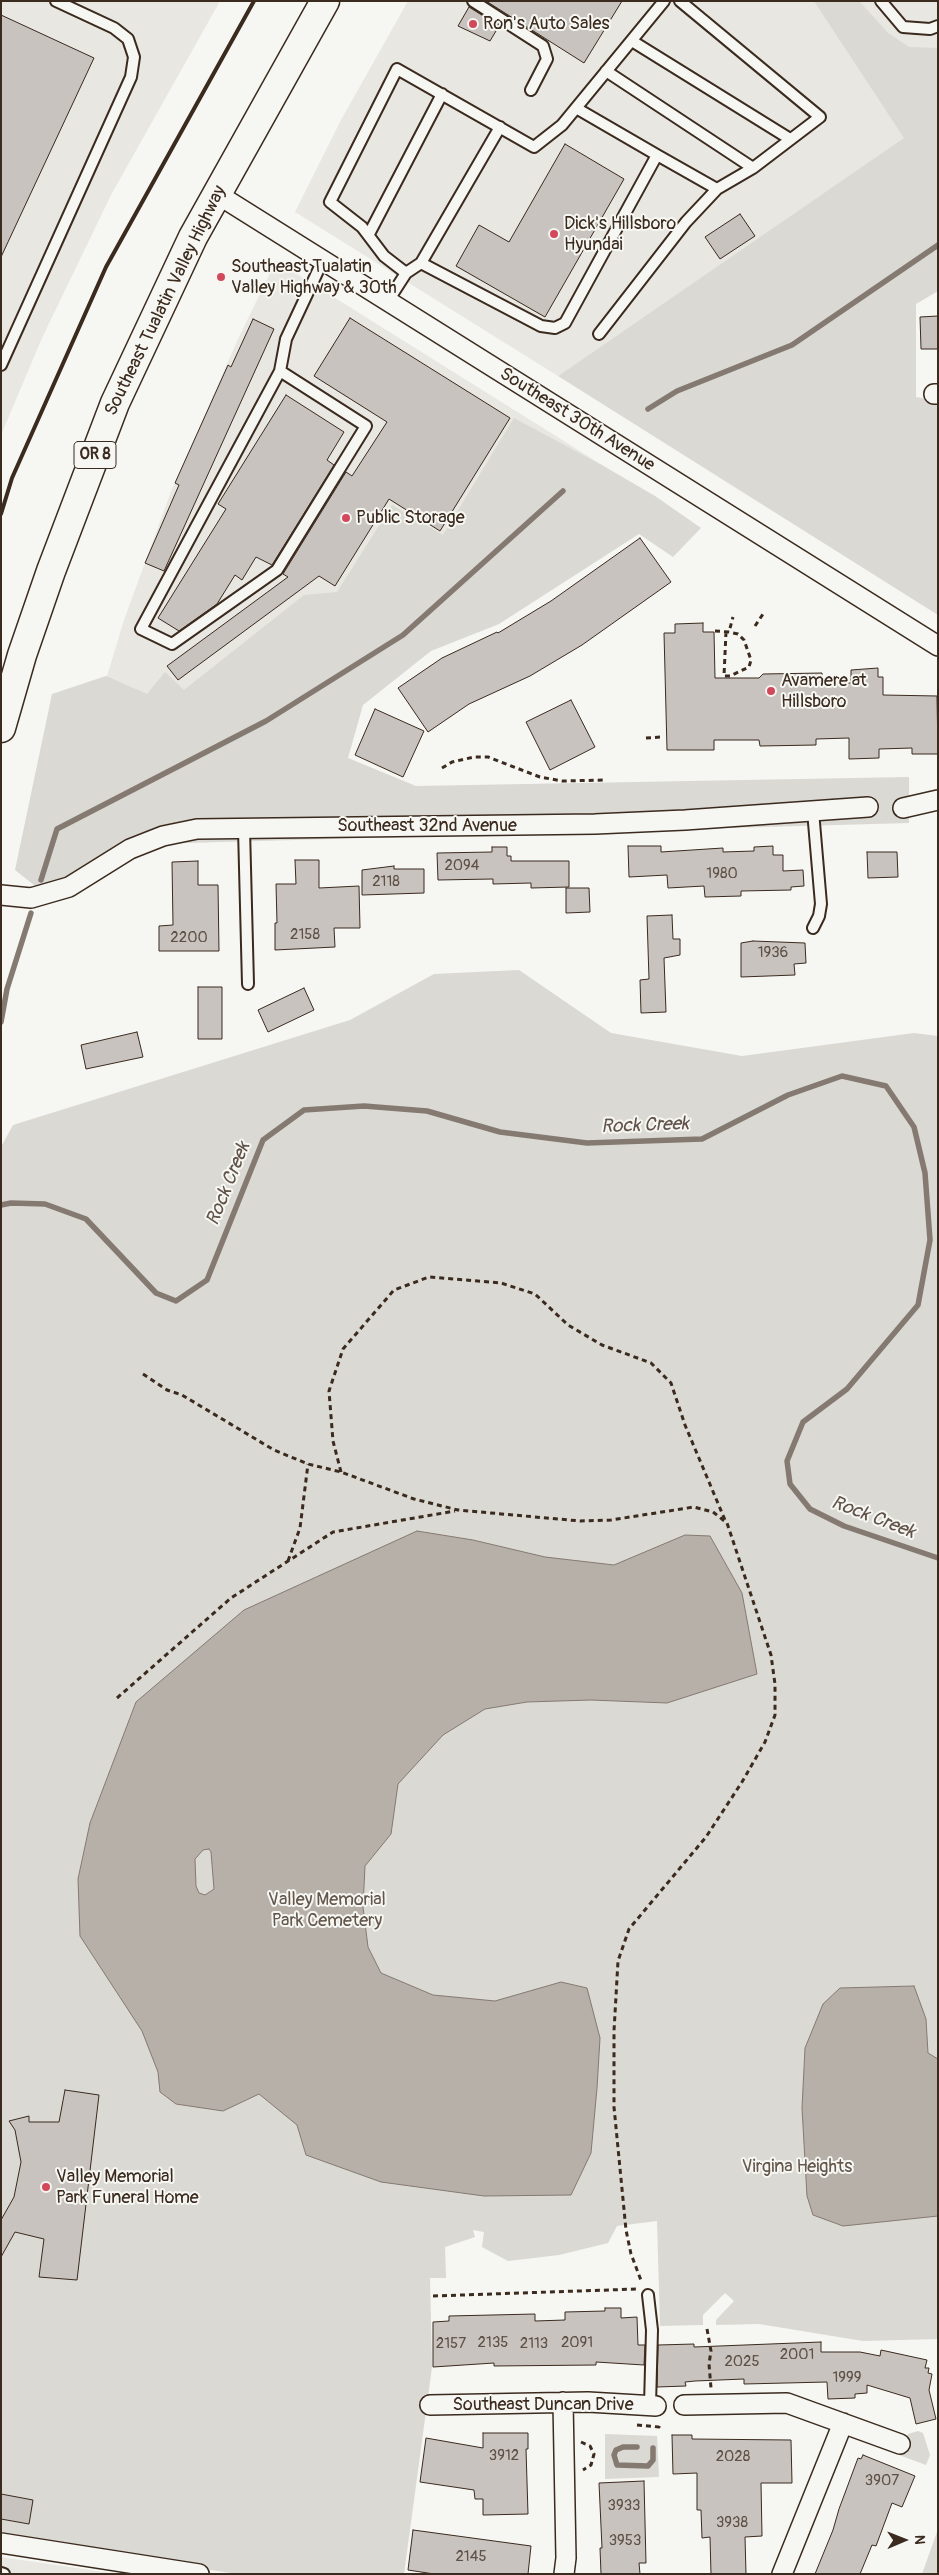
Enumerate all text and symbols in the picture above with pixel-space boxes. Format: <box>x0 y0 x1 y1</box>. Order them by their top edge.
place label: Ron's Auto Sales <box>483 13 610 35</box>
marker: Ron's Auto Sales <box>467 18 479 30</box>
street label: Southeast Tualatin Valley Highway <box>101 182 231 420</box>
place label: Dick's Hillsboro Hyundai <box>564 213 676 255</box>
marker: Dick's Hillsboro Hyundai <box>548 228 560 240</box>
place label: Southeast Tualatin Valley Highway & 30th <box>231 256 397 298</box>
marker: Southeast Tualatin Valley Highway & 30th <box>215 271 227 283</box>
street label: Southeast 30th Avenue <box>496 364 658 476</box>
road number: OR 8 <box>74 442 116 468</box>
place label: Public Storage <box>356 507 465 529</box>
marker: Public Storage <box>340 512 352 524</box>
place label: Avamere at Hillsboro <box>781 670 867 712</box>
marker: Avamere at Hillsboro <box>765 685 777 697</box>
street label: Southeast 32nd Avenue <box>337 815 517 837</box>
house number: 2094 <box>444 857 480 875</box>
house number: 1980 <box>706 865 738 883</box>
house number: 2118 <box>372 873 400 891</box>
house number: 2158 <box>290 926 320 944</box>
house number: 2200 <box>170 929 208 947</box>
house number: 1936 <box>758 944 788 962</box>
water label: Rock Creek <box>601 1113 689 1139</box>
water label: Rock Creek <box>202 1139 256 1229</box>
water label: Rock Creek <box>828 1492 918 1544</box>
park label: Valley Memorial Park Cemetery <box>268 1889 386 1932</box>
park label: Virgina Heights <box>742 2156 852 2178</box>
place label: Valley Memorial Park Funeral Home <box>56 2166 199 2208</box>
marker: Valley Memorial Park Funeral Home <box>40 2181 52 2193</box>
house number: 2135 <box>478 2334 508 2352</box>
house number: 2091 <box>561 2334 593 2352</box>
house number: 2157 <box>436 2335 466 2353</box>
house number: 2113 <box>520 2335 548 2353</box>
house number: 2001 <box>780 2346 814 2364</box>
house number: 2025 <box>724 2353 760 2371</box>
house number: 1999 <box>832 2369 862 2387</box>
street label: Southeast Duncan Drive <box>452 2394 634 2416</box>
house number: 3912 <box>489 2447 519 2465</box>
house number: 2028 <box>716 2448 750 2466</box>
house number: 3907 <box>865 2472 899 2490</box>
house number: 3933 <box>608 2497 640 2515</box>
house number: 3938 <box>716 2514 748 2532</box>
north arrow <box>879 2515 929 2565</box>
house number: 3953 <box>609 2532 641 2550</box>
text: N <box>911 2535 928 2545</box>
house number: 2145 <box>455 2548 487 2566</box>

